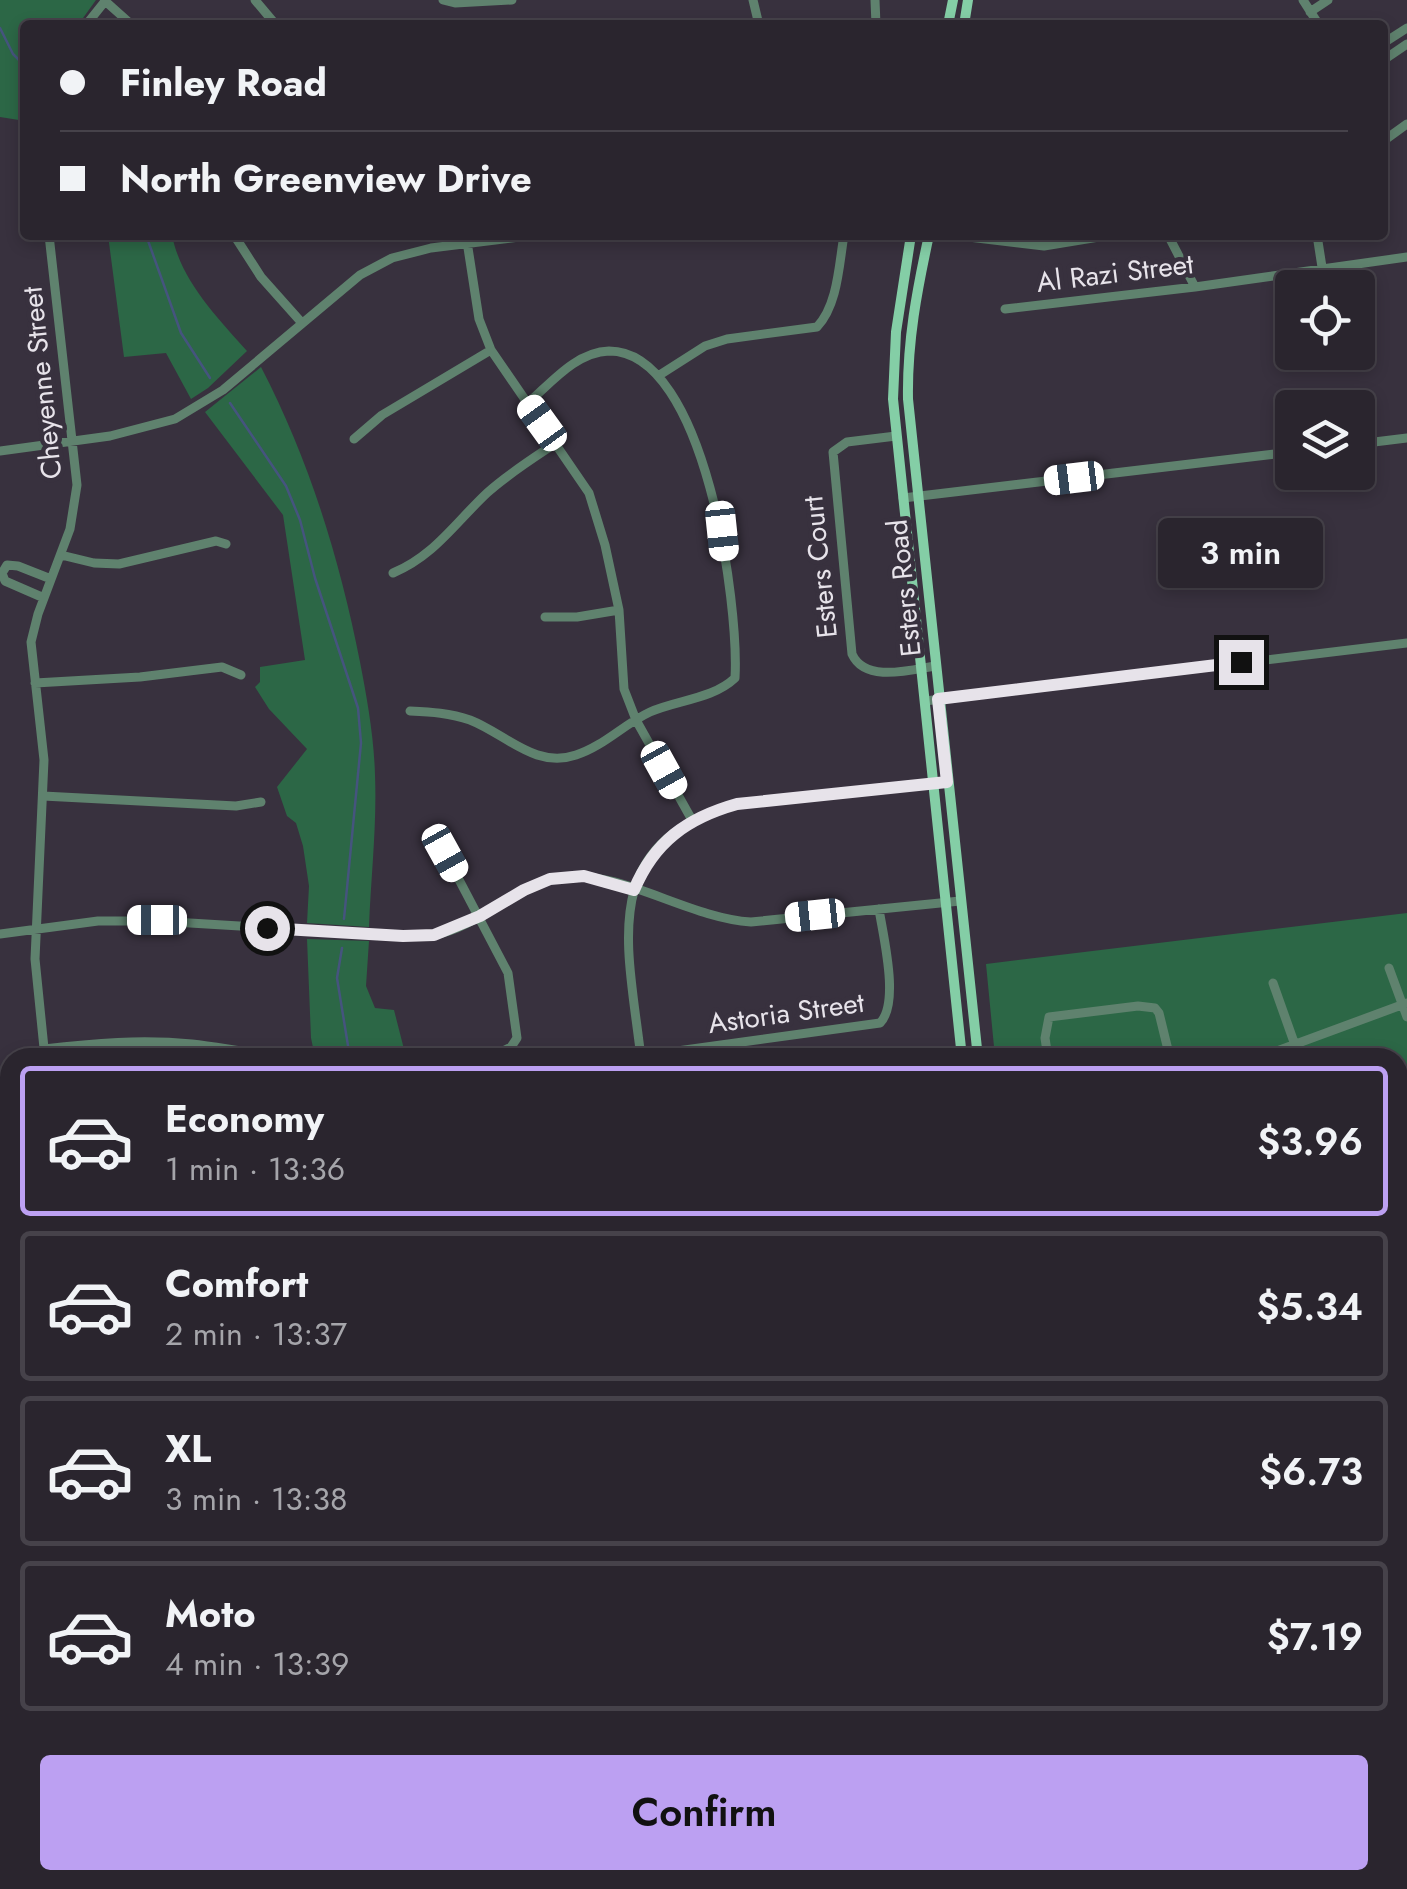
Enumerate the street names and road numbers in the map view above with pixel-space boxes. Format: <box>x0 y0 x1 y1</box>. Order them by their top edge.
street label: Al Razi Street <box>1034 243 1196 303</box>
street label: Cheyenne Street <box>11 284 72 481</box>
street label: Esters Court <box>792 494 848 640</box>
street label: Esters Road <box>876 517 932 659</box>
street label: Astoria Street <box>705 982 867 1044</box>

